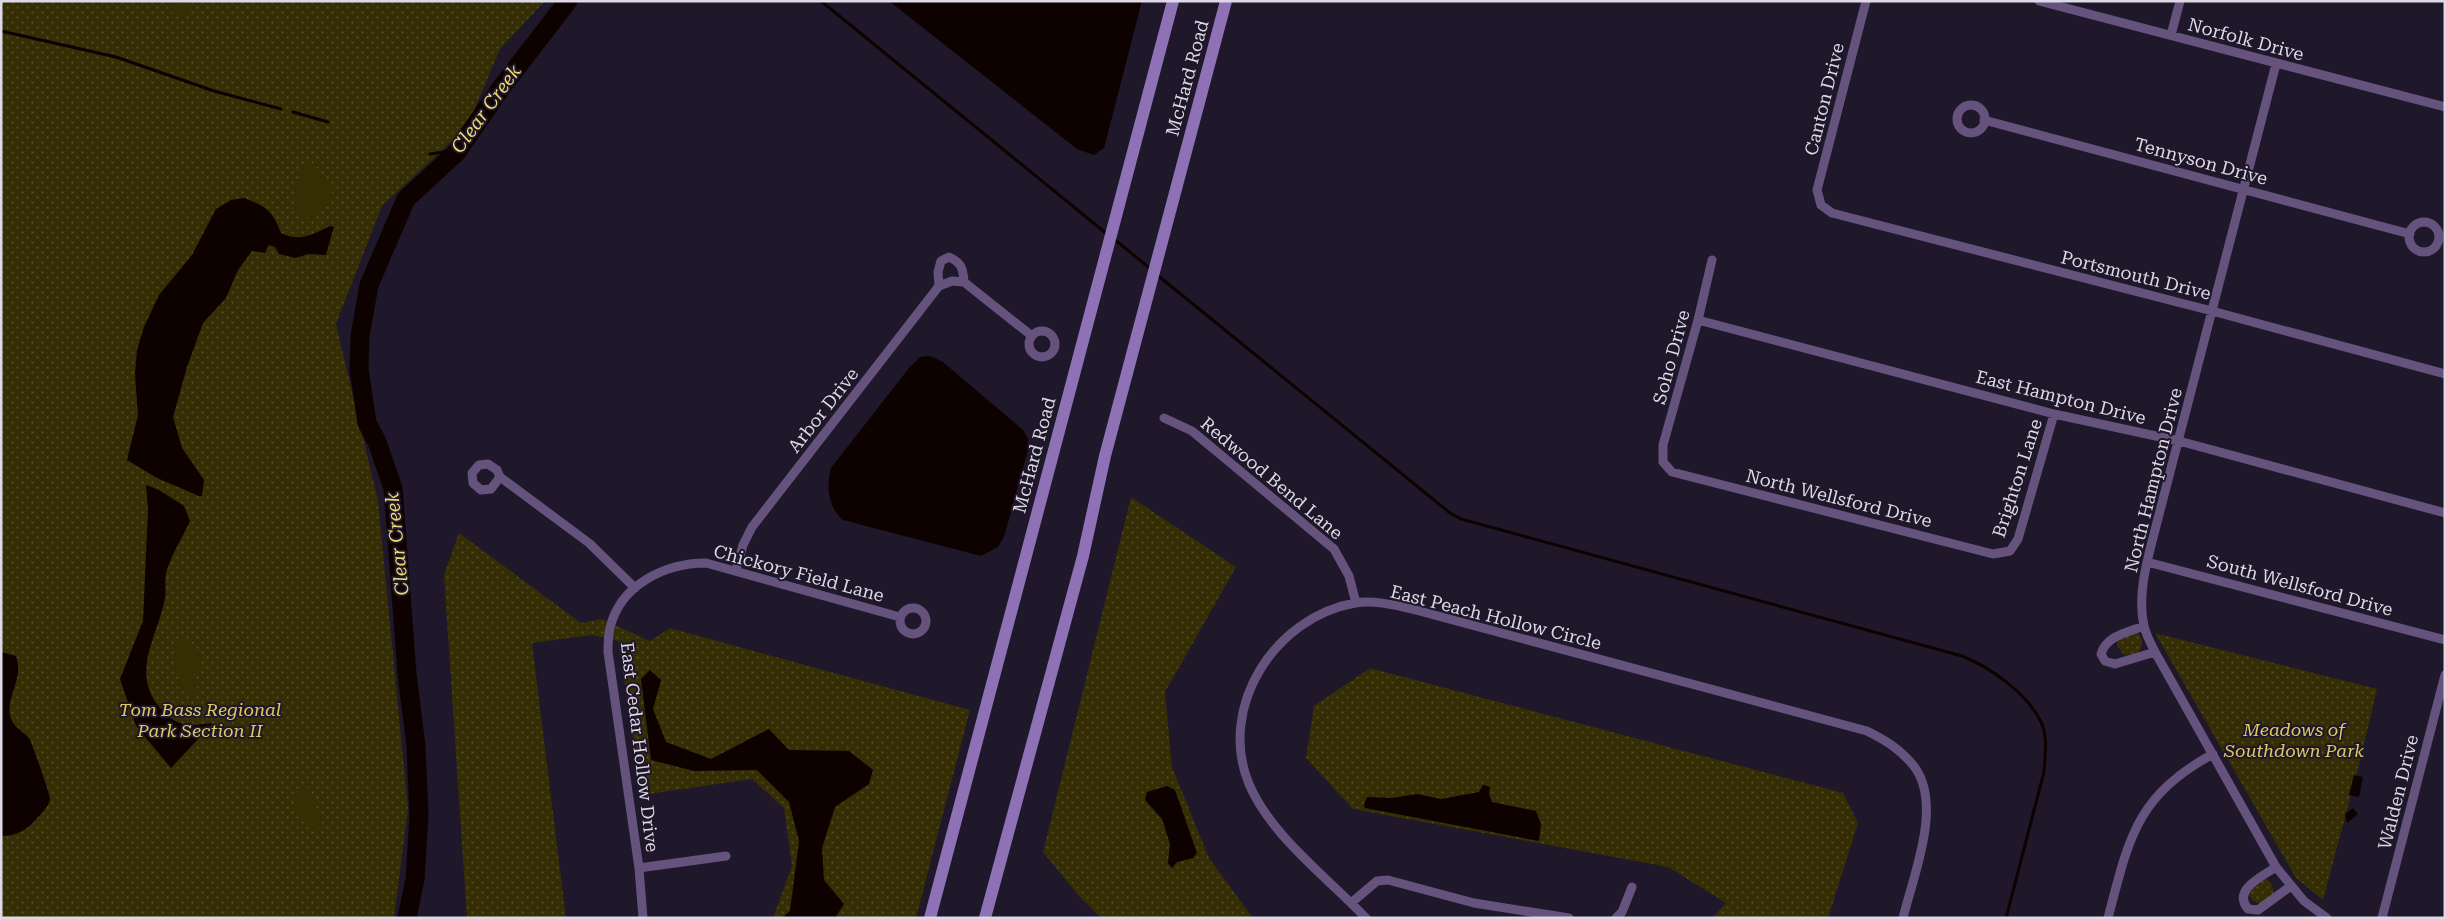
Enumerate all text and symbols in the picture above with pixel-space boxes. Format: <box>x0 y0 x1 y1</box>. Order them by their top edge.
street label: Norfolk Drive <box>2186 13 2306 65</box>
street label: McHard Road <box>1161 17 1213 138</box>
street label: Canton Drive <box>1800 41 1848 157</box>
water label: Clear Creek <box>446 60 526 158</box>
street label: Tennyson Drive <box>2132 133 2270 189</box>
street label: Portsmouth Drive <box>2059 246 2213 304</box>
street label: Soho Drive <box>1648 307 1694 406</box>
street label: Arbor Drive <box>783 363 863 456</box>
street label: East Hampton Drive <box>1974 366 2148 428</box>
street label: North Hampton Drive <box>2120 385 2186 574</box>
street label: McHard Road <box>1008 394 1060 515</box>
street label: Redwood Bend Lane <box>1197 413 1347 544</box>
street label: Brighton Lane <box>1988 416 2046 540</box>
street label: North Wellsford Drive <box>1744 465 1934 531</box>
water label: Clear Creek <box>380 491 414 597</box>
street label: Chickory Field Lane <box>711 540 887 606</box>
street label: South Wellsford Drive <box>2205 550 2395 620</box>
street label: East Peach Hollow Circle <box>1388 581 1604 653</box>
street label: East Cedar Hollow Drive <box>617 641 663 853</box>
park label: Tom Bass Regional Park Section II <box>119 699 281 741</box>
park label: Meadows of Southdown Park <box>2223 719 2364 761</box>
street label: Walden Drive <box>2374 732 2422 852</box>

